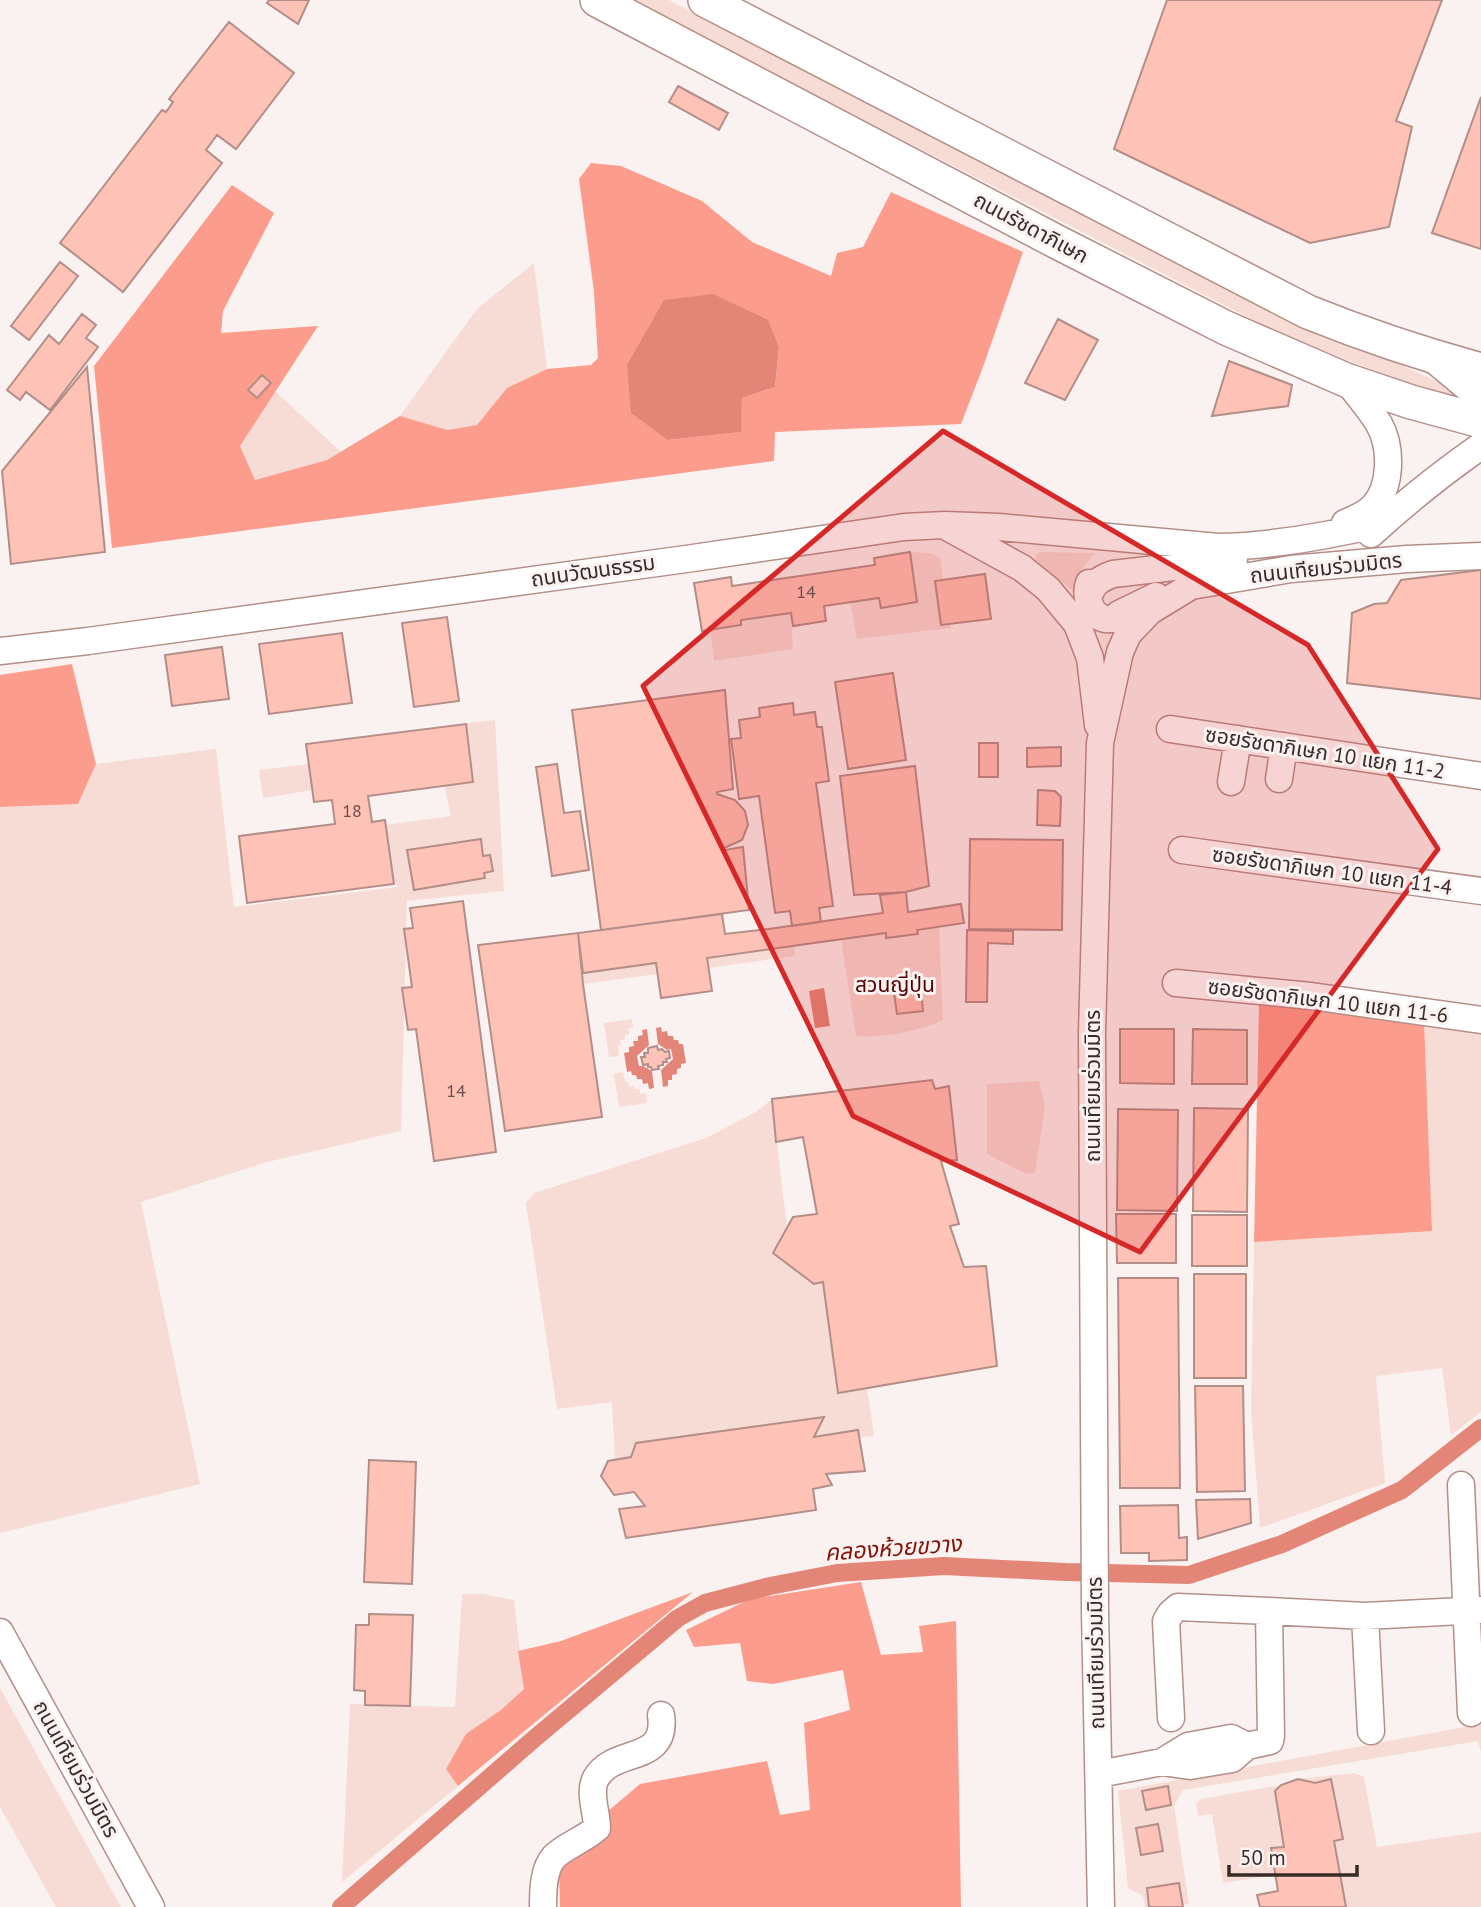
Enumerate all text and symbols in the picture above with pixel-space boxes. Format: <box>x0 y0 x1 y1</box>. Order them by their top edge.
street label: ถนนรัชดาภิเษก <box>969 186 1093 269</box>
street label: ถนนเทียมร่วมมิตร <box>1249 546 1403 589</box>
street label: ถนนวัฒนธรรม <box>529 548 657 593</box>
house number: 14 <box>796 580 816 603</box>
street label: ซอยรัชดาภิเษก 10 แยก 11-2 <box>1203 720 1447 785</box>
house number: 18 <box>342 799 362 822</box>
street label: ซอยรัชดาภิเษก 10 แยก 11-4 <box>1210 840 1454 901</box>
park label: สวนญี่ปุ่น <box>855 970 935 998</box>
street label: ซอยรัชดาภิเษก 10 แยก 11-6 <box>1206 972 1450 1029</box>
street label: ถนนเทียมร่วมมิตร <box>1079 1010 1106 1162</box>
house number: 14 <box>446 1079 466 1102</box>
water label: คลองห้วยขวาง <box>824 1528 964 1567</box>
street label: ถนนเทียมร่วมมิตร <box>1081 1576 1110 1730</box>
street label: ถนนเทียมร่วมมิตร <box>28 1695 125 1842</box>
scale bar <box>1229 1834 1357 1878</box>
text: 50 m <box>1240 1844 1286 1871</box>

